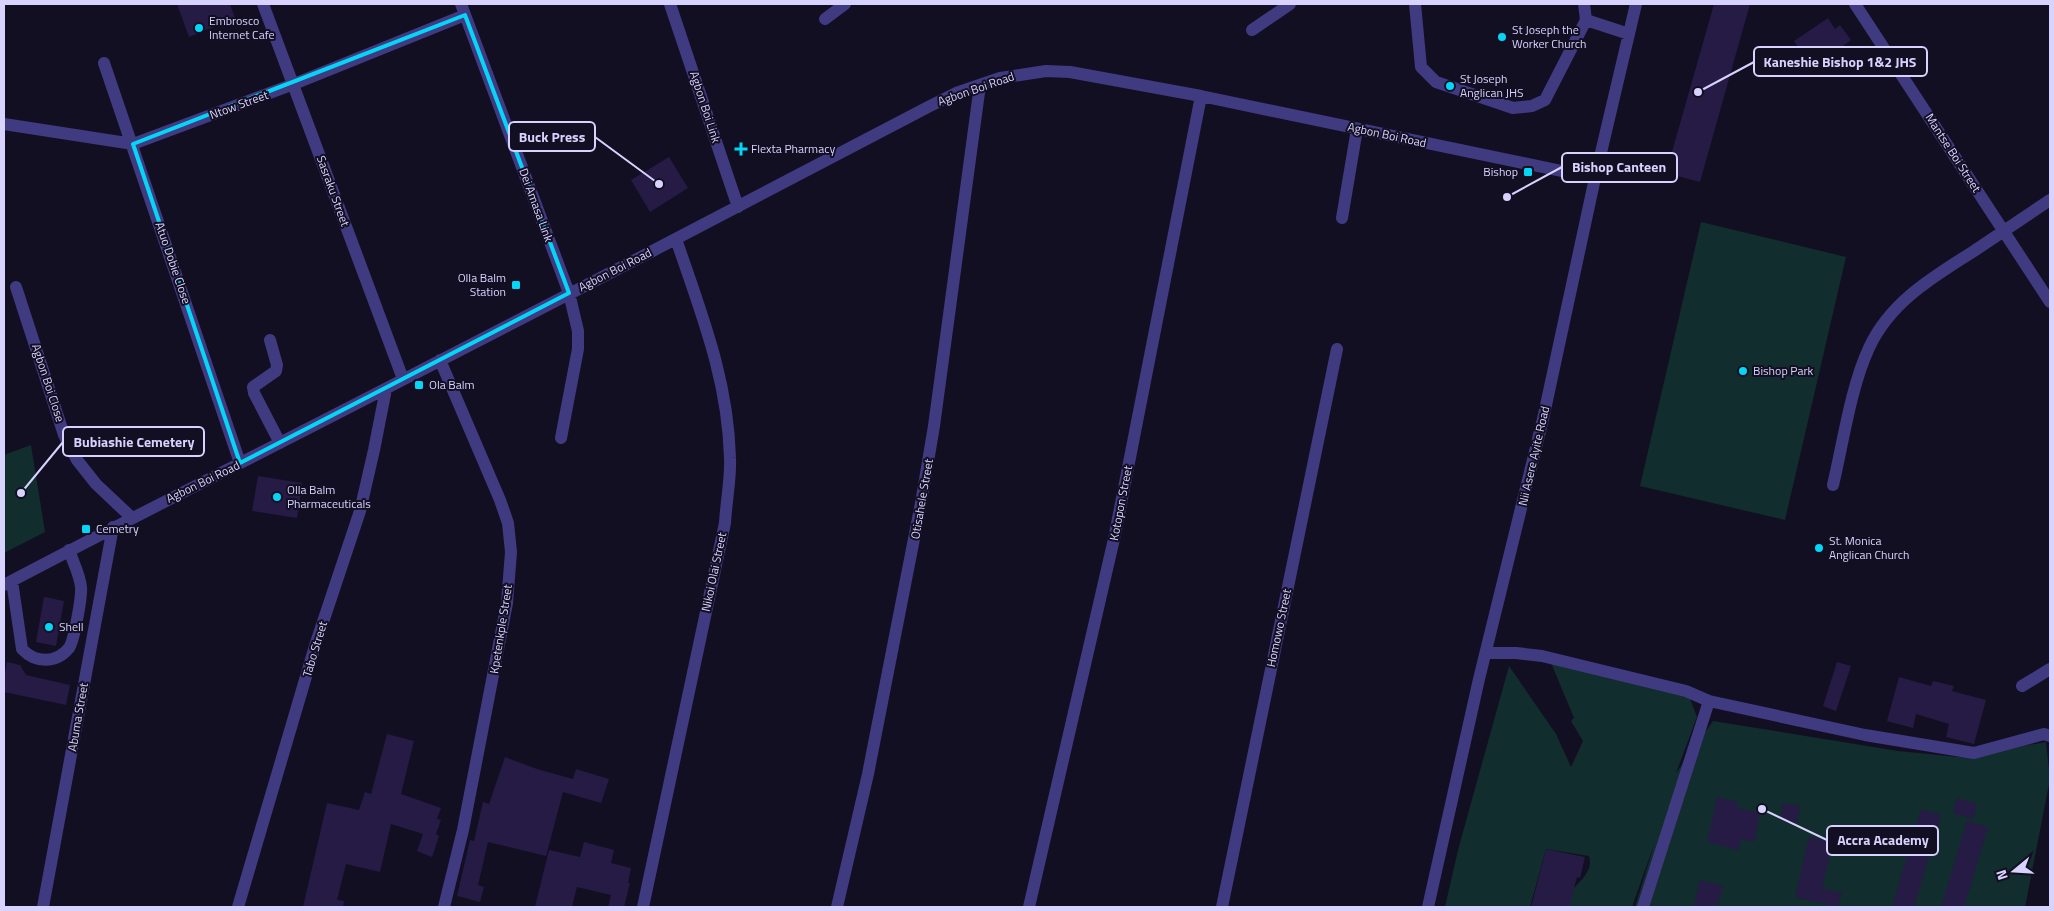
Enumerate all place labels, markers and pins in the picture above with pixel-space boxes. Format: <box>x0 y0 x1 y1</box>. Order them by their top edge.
place label: Embrosco Internet Cafe <box>209 11 275 44</box>
place label: St Joseph the Worker Church <box>1512 20 1586 53</box>
marker: Embrosco Internet Cafe <box>193 22 205 34</box>
marker: St Joseph the Worker Church <box>1496 31 1508 43</box>
callout: Kaneshie Bishop 1&2 JHS <box>1754 47 1927 76</box>
place label: St Joseph Anglican JHS <box>1460 69 1524 102</box>
marker: St Joseph Anglican JHS <box>1444 80 1456 92</box>
callout: Buck Press <box>509 122 595 151</box>
place label: Flexta Pharmacy <box>751 139 835 158</box>
marker: Flexta Pharmacy <box>735 143 747 155</box>
callout: Bishop Canteen <box>1562 153 1677 182</box>
place label: Bishop <box>1483 162 1518 181</box>
marker: Bishop <box>1522 166 1534 178</box>
place label: Olla Balm Station <box>458 268 506 301</box>
marker: Olla Balm Station <box>510 279 522 291</box>
place label: Bishop Park <box>1753 361 1814 380</box>
marker: Bishop Park <box>1737 365 1749 377</box>
place label: Ola Balm <box>429 375 475 394</box>
marker: Ola Balm <box>413 379 425 391</box>
callout: Bubiashie Cemetery <box>63 427 204 456</box>
place label: Olla Balm Pharmaceuticals <box>287 480 371 513</box>
marker: Olla Balm Pharmaceuticals <box>271 491 283 503</box>
place label: Cemetry <box>96 519 139 538</box>
marker: Cemetry <box>80 523 92 535</box>
place label: St. Monica Anglican Church <box>1829 531 1910 564</box>
marker: St. Monica Anglican Church <box>1813 542 1825 554</box>
place label: Shell <box>59 617 84 636</box>
marker: Shell <box>43 621 55 633</box>
callout: Accra Academy <box>1827 826 1938 855</box>

